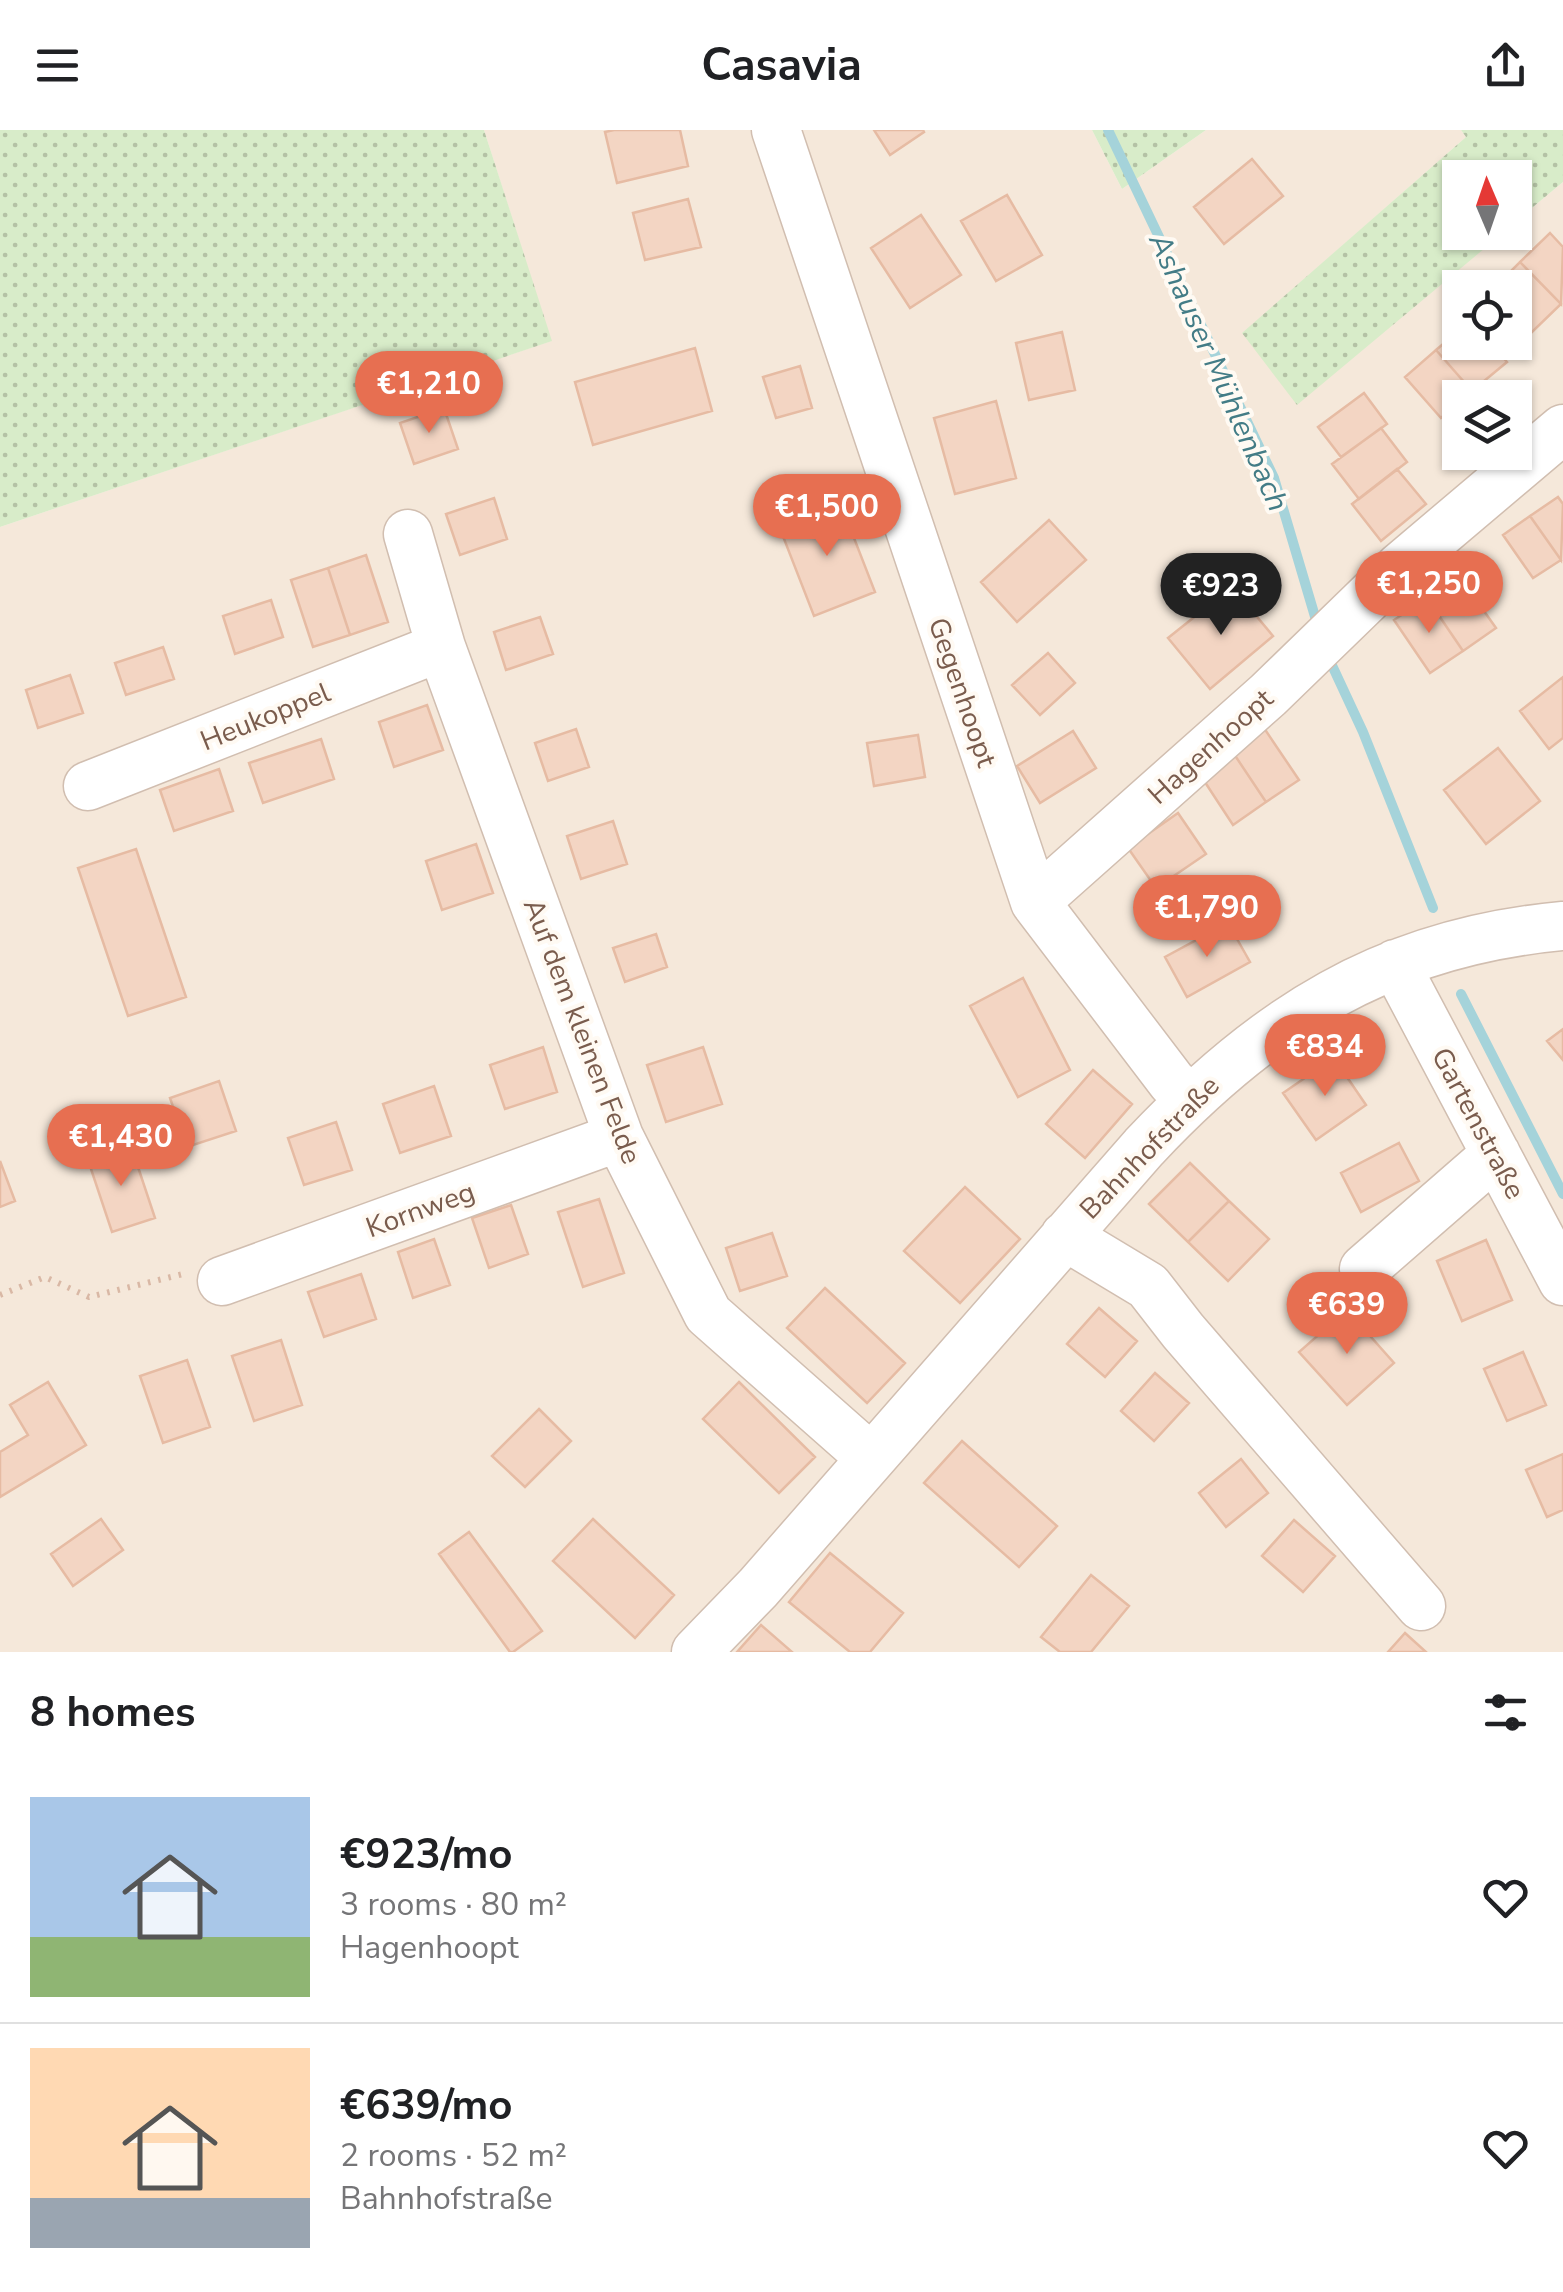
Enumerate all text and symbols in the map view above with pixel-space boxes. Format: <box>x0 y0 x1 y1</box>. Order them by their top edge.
text: Casavia <box>701 35 862 96</box>
icon: menu <box>30 38 85 93</box>
icon: share <box>1478 38 1533 93</box>
north arrow <box>1442 160 1532 250</box>
map controls <box>1442 160 1532 470</box>
water label: Ashauser Mühlenbach <box>1138 226 1298 518</box>
button: locate <box>1442 270 1532 360</box>
pin: €1,210 <box>348 351 510 436</box>
text: €1,210 <box>377 362 481 405</box>
button: layers <box>1442 380 1532 470</box>
pin: €1,500 <box>746 474 908 559</box>
text: €1,500 <box>775 485 879 528</box>
pin: €1,250 <box>1348 551 1510 636</box>
pin: €923 <box>1162 553 1280 638</box>
text: €1,250 <box>1377 562 1481 605</box>
text: €923 <box>1183 564 1259 607</box>
street label: Gegenhoopt <box>919 613 1005 772</box>
street label: Heukoppel <box>195 673 337 760</box>
street label: Hagenhoopt <box>1140 680 1282 813</box>
pin: €1,790 <box>1126 875 1288 960</box>
text: €1,790 <box>1155 886 1259 929</box>
street label: Auf dem kleinen Felde <box>514 893 650 1170</box>
pin: €834 <box>1266 1014 1384 1099</box>
text: €834 <box>1287 1025 1363 1068</box>
street label: Gartenstraße <box>1422 1041 1534 1206</box>
street label: Bahnhofstraße <box>1071 1068 1228 1228</box>
pin: €1,430 <box>40 1104 202 1189</box>
text: €1,430 <box>69 1115 173 1158</box>
street label: Kornweg <box>361 1173 480 1247</box>
pin: €639 <box>1288 1272 1406 1357</box>
text: €639 <box>1309 1283 1385 1326</box>
text: 8 homes <box>30 1684 195 1741</box>
icon: filters <box>1478 1685 1533 1740</box>
text: €923/mo <box>340 1826 512 1883</box>
icon: home <box>110 1837 230 1957</box>
icon: heart <box>1478 1870 1533 1925</box>
text: 3 rooms · 80 m² <box>340 1883 567 1926</box>
text: Hagenhoopt <box>340 1926 519 1969</box>
text: €639/mo <box>340 2077 512 2134</box>
icon: home <box>110 2088 230 2208</box>
icon: heart <box>1478 2121 1533 2176</box>
text: 2 rooms · 52 m² <box>340 2134 567 2177</box>
text: Bahnhofstraße <box>340 2177 553 2220</box>

